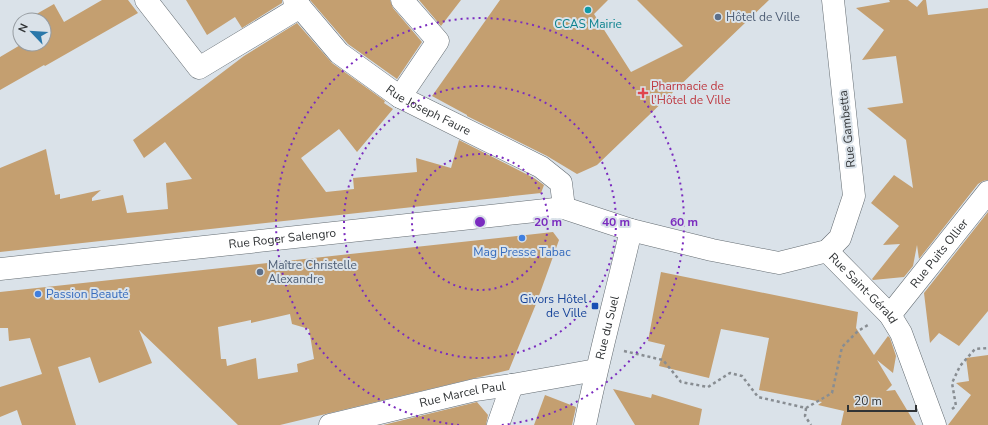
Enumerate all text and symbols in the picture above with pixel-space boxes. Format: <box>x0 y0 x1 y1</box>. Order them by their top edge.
marker: CCAS Mairie <box>583 5 593 15</box>
place label: Hôtel de Ville <box>726 9 800 25</box>
north arrow <box>12 12 52 52</box>
marker: Hôtel de Ville <box>713 12 723 22</box>
place label: CCAS Mairie <box>554 16 622 32</box>
text: N <box>15 21 32 35</box>
place label: Pharmacie de l'Hôtel de Ville <box>651 78 731 108</box>
street label: Rue Joseph Faure <box>383 81 474 139</box>
marker: Pharmacie de l'Hôtel de Ville <box>638 88 648 98</box>
street label: Rue Gambetta <box>835 90 859 168</box>
text: 20 m <box>534 214 562 230</box>
text: 40 m <box>602 214 630 230</box>
text: 60 m <box>670 214 698 230</box>
centre of rings <box>473 215 487 229</box>
street label: Rue Puits Ollier <box>907 215 972 291</box>
street label: Rue Roger Salengro <box>228 225 337 252</box>
marker: Mag Presse Tabac <box>517 233 527 243</box>
place label: Mag Presse Tabac <box>473 244 571 260</box>
street label: Rue Saint-Gérald <box>825 249 901 327</box>
place label: Maître Christelle Alexandre <box>268 257 357 287</box>
marker: Maître Christelle Alexandre <box>255 267 265 277</box>
place label: Passion Beauté <box>46 286 129 302</box>
marker: Passion Beauté <box>33 289 43 299</box>
place label: Givors Hôtel de Ville <box>520 291 587 321</box>
street label: Rue du Suel <box>592 294 623 361</box>
marker: Givors Hôtel de Ville <box>590 301 600 311</box>
street label: Rue Marcel Paul <box>418 378 507 411</box>
scale bar <box>848 387 916 413</box>
text: 20 m <box>854 393 882 409</box>

